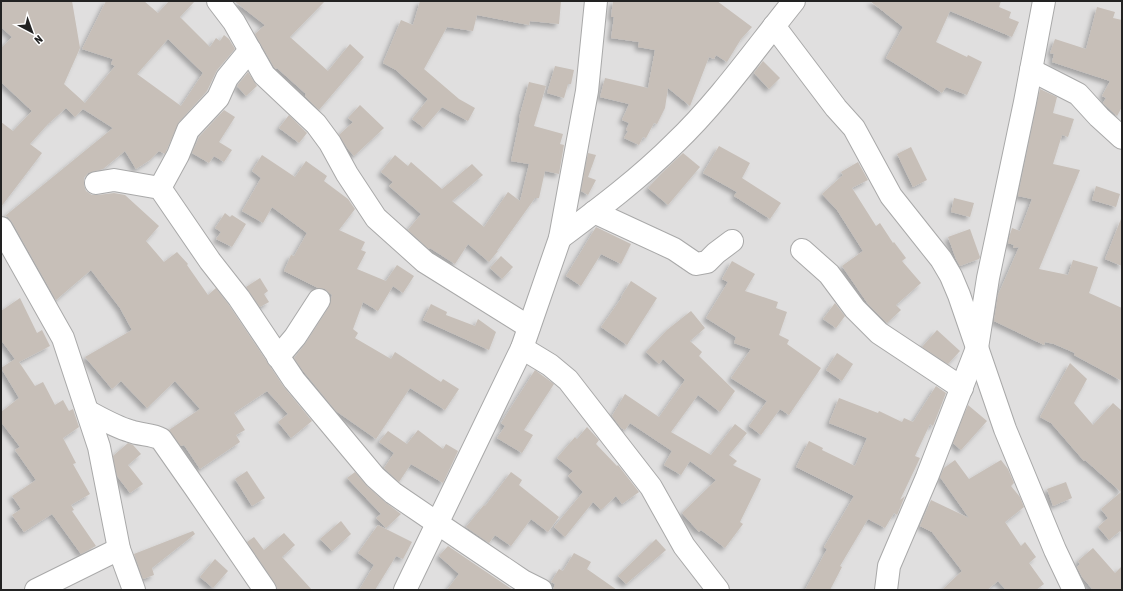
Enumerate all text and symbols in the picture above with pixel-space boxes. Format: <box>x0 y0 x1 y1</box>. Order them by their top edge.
north arrow <box>12 12 52 52</box>
text: N <box>32 33 45 46</box>

